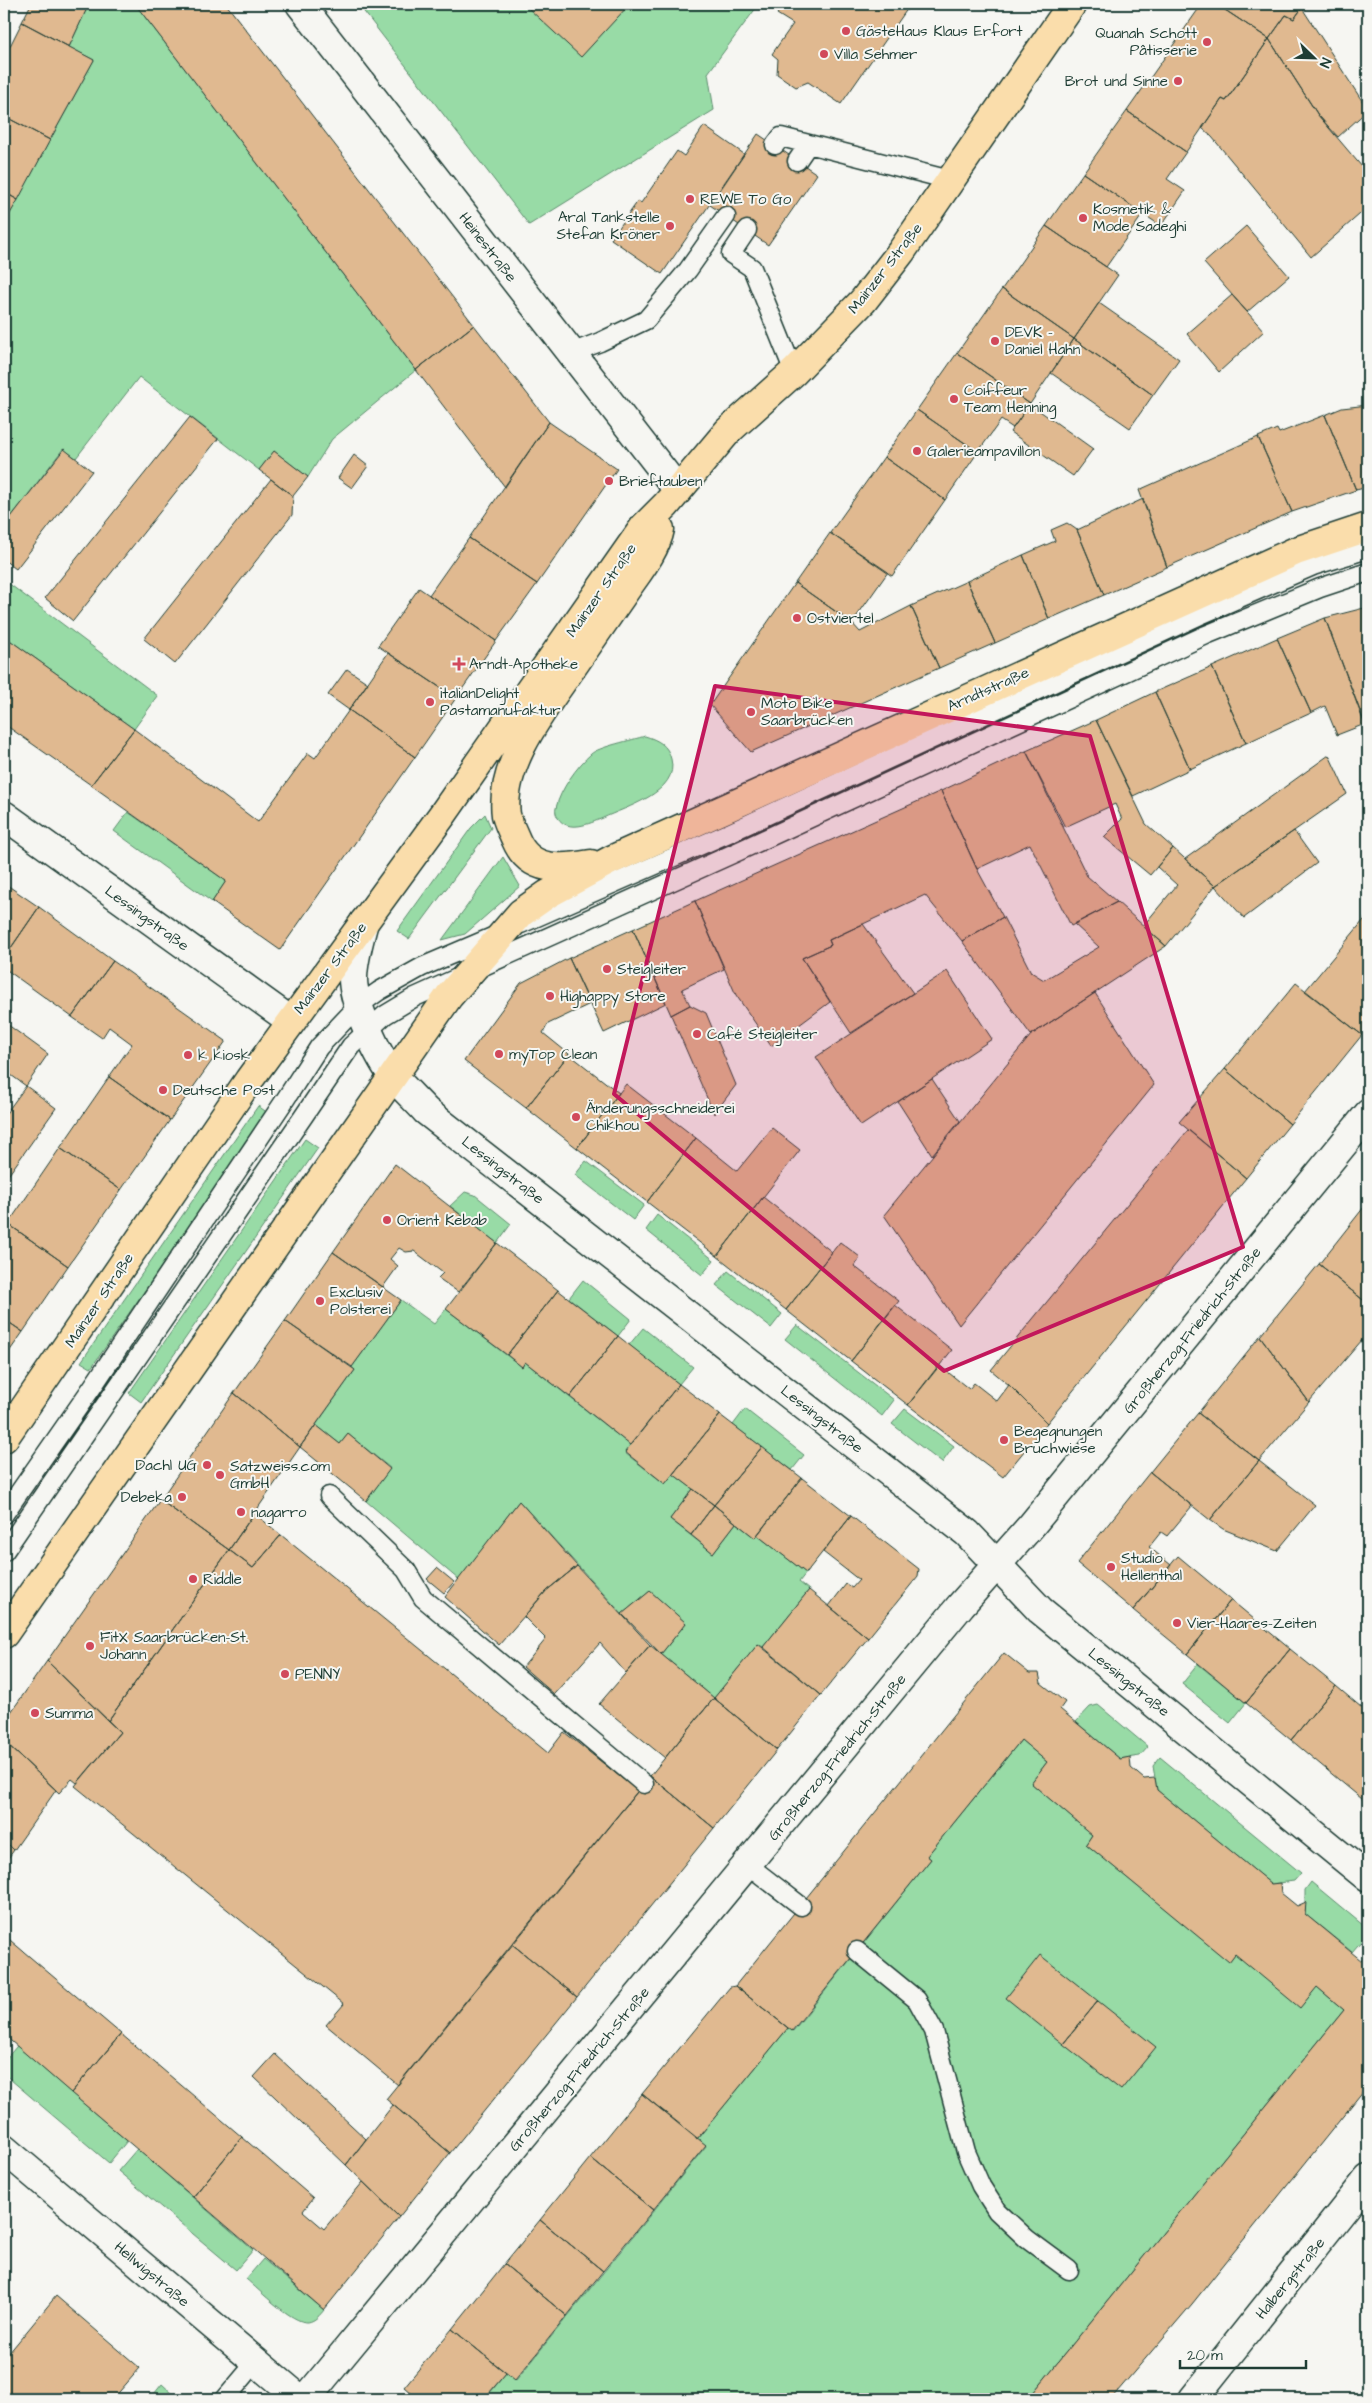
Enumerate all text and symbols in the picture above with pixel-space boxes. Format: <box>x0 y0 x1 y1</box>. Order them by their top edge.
place label: GästeHaus Klaus Erfort <box>856 21 1023 42</box>
place label: Quanah Schott Pâtisserie <box>1095 23 1197 61</box>
marker: GästeHaus Klaus Erfort <box>840 25 852 37</box>
north arrow <box>1290 32 1340 82</box>
marker: Quanah Schott Pâtisserie <box>1201 36 1213 48</box>
place label: Villa Sehmer <box>834 44 917 65</box>
marker: Villa Sehmer <box>818 48 830 60</box>
text: N <box>1314 55 1336 71</box>
place label: Brot und Sinne <box>1065 71 1168 92</box>
marker: Brot und Sinne <box>1172 75 1184 87</box>
place label: REWE To Go <box>700 189 792 210</box>
marker: REWE To Go <box>684 193 696 205</box>
place label: Kosmetik & Mode Sadeghi <box>1093 199 1187 238</box>
place label: Aral Tankstelle Stefan Kröner <box>556 207 660 245</box>
street label: Heinestraße <box>454 208 522 287</box>
marker: Kosmetik & Mode Sadeghi <box>1077 212 1089 224</box>
street label: Mainzer Straße <box>843 218 928 318</box>
marker: Aral Tankstelle Stefan Kröner <box>664 220 676 232</box>
place label: DEVK - Daniel Hahn <box>1005 322 1081 360</box>
marker: DEVK - Daniel Hahn <box>989 335 1001 347</box>
place label: Coiffeur Team Henning <box>964 380 1057 419</box>
marker: Coiffeur Team Henning <box>948 393 960 405</box>
place label: Galerieampavillon <box>927 441 1041 462</box>
marker: Galerieampavillon <box>911 445 923 457</box>
place label: Brieftauben <box>619 471 703 492</box>
marker: Brieftauben <box>603 475 615 487</box>
street label: Mainzer Straße <box>561 539 642 641</box>
place label: Ostviertel <box>807 608 874 629</box>
marker: Ostviertel <box>791 612 803 624</box>
place label: Arndt-Apotheke <box>469 654 578 675</box>
marker: Arndt-Apotheke <box>453 658 465 670</box>
street label: Arndtstraße <box>944 662 1032 717</box>
place label: italianDelight Pastamanufaktur <box>440 683 561 721</box>
place label: Moto Bike Saarbrücken <box>761 693 853 731</box>
marker: italianDelight Pastamanufaktur <box>424 696 436 708</box>
marker: Moto Bike Saarbrücken <box>745 706 757 718</box>
street label: Lessingstraße <box>100 881 193 957</box>
street label: Mainzer Straße <box>289 918 372 1019</box>
place label: Steigleiter <box>617 959 686 981</box>
marker: Steigleiter <box>601 963 613 975</box>
place label: Highappy Store <box>560 986 666 1008</box>
marker: Highappy Store <box>544 990 556 1002</box>
place label: Café Steigleiter <box>707 1024 817 1046</box>
marker: Café Steigleiter <box>691 1028 703 1040</box>
place label: myTop Clean <box>509 1044 598 1066</box>
place label: k kiosk <box>198 1045 250 1066</box>
marker: myTop Clean <box>493 1048 505 1060</box>
marker: k kiosk <box>182 1049 194 1061</box>
place label: Deutsche Post <box>173 1080 275 1101</box>
marker: Deutsche Post <box>157 1084 169 1096</box>
place label: Änderungsschneiderei Chikhou <box>586 1098 735 1136</box>
marker: Änderungsschneiderei Chikhou <box>570 1111 582 1123</box>
street label: Lessingstraße <box>456 1132 548 1210</box>
place label: Orient Kebab <box>397 1210 488 1231</box>
marker: Orient Kebab <box>381 1214 393 1226</box>
street label: Großherzog-Friedrich-Straße <box>1118 1242 1267 1419</box>
street label: Mainzer Straße <box>60 1249 139 1352</box>
place label: Exclusiv Polsterei <box>330 1282 391 1320</box>
marker: Exclusiv Polsterei <box>314 1295 326 1307</box>
street label: Lessingstraße <box>775 1381 867 1459</box>
place label: Begegnungen Bruchwiese <box>1014 1421 1103 1459</box>
marker: Begegnungen Bruchwiese <box>998 1434 1010 1446</box>
place label: Dachl UG <box>136 1455 198 1476</box>
place label: Satzweiss.com GmbH <box>230 1456 330 1494</box>
marker: Dachl UG <box>201 1459 213 1471</box>
marker: Satzweiss.com GmbH <box>214 1469 226 1481</box>
place label: Debeka <box>121 1487 172 1508</box>
marker: Debeka <box>176 1491 188 1503</box>
place label: nagarro <box>251 1502 307 1524</box>
marker: nagarro <box>235 1506 247 1518</box>
place label: Studio Hellenthal <box>1121 1548 1182 1586</box>
marker: Studio Hellenthal <box>1105 1561 1117 1573</box>
place label: Riddle <box>203 1569 242 1590</box>
marker: Riddle <box>187 1573 199 1585</box>
place label: Vier-Haares-Zeiten <box>1187 1613 1317 1634</box>
marker: Vier-Haares-Zeiten <box>1171 1617 1183 1629</box>
place label: FitX Saarbrücken-St. Johann <box>100 1627 248 1665</box>
marker: FitX Saarbrücken-St. Johann <box>84 1640 96 1652</box>
street label: Lessingstraße <box>1083 1643 1174 1723</box>
place label: PENNY <box>295 1664 340 1685</box>
marker: PENNY <box>279 1668 291 1680</box>
street label: Großherzog-Friedrich-Straße <box>763 1669 912 1846</box>
place label: Summa <box>45 1703 94 1724</box>
marker: Summa <box>29 1707 41 1719</box>
street label: Großherzog-Friedrich-Straße <box>504 1982 655 2157</box>
street label: Halbergstraße <box>1251 2233 1331 2324</box>
street label: Hellwigstraße <box>109 2237 194 2313</box>
scale bar <box>1180 2338 1306 2370</box>
text: 20 m <box>1187 2345 1223 2366</box>

